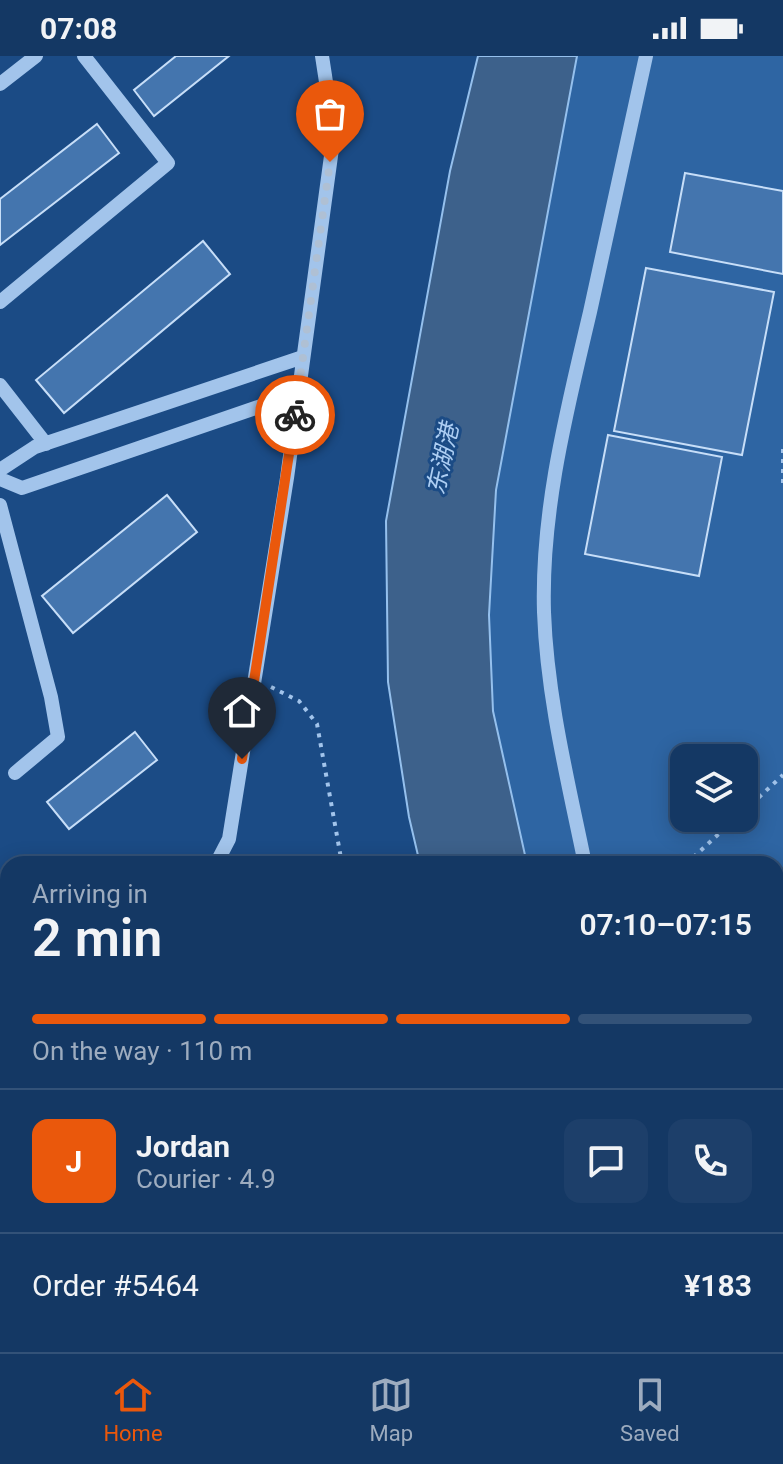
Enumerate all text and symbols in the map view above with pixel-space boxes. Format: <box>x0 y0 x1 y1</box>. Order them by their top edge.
text: 07:08 <box>40 11 117 46</box>
pin <box>296 80 364 162</box>
icon: bag <box>308 92 352 136</box>
courier <box>255 375 335 455</box>
icon: bike <box>273 393 317 437</box>
water label: 东湖港 <box>422 418 465 497</box>
pin <box>208 677 276 759</box>
icon: home <box>220 689 264 733</box>
map controls <box>670 744 758 832</box>
button: layers <box>670 744 758 832</box>
text: Arriving in <box>32 879 148 909</box>
text: 07:10–07:15 <box>579 907 752 942</box>
text: 2 min <box>32 908 162 969</box>
text: On the way · 110 m <box>32 1036 252 1066</box>
button: chat <box>564 1119 648 1203</box>
button: phone <box>668 1119 752 1203</box>
text: Jordan <box>136 1129 230 1164</box>
text: J <box>66 1144 82 1179</box>
text: Courier · 4.9 <box>136 1164 276 1194</box>
text: Order #5464 <box>32 1268 199 1303</box>
text: ¥183 <box>684 1268 752 1303</box>
tab: Home <box>103 1373 163 1446</box>
tab: Map <box>369 1373 413 1446</box>
tab: Saved <box>620 1373 680 1446</box>

